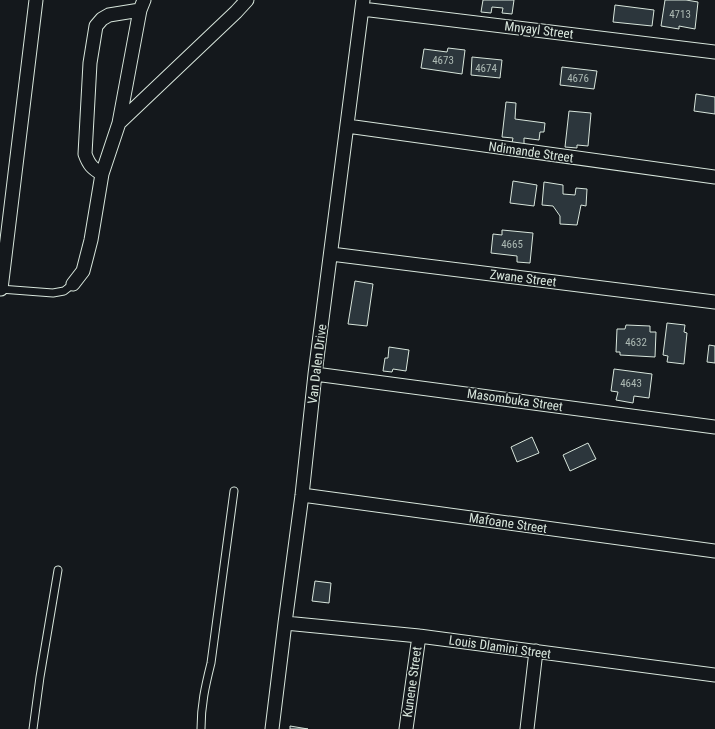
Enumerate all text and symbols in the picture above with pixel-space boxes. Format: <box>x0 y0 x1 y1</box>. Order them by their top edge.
house number: 4713 <box>669 8 691 21</box>
street label: Mnyayl Street <box>504 18 575 42</box>
house number: 4673 <box>432 54 454 67</box>
house number: 4674 <box>475 62 497 75</box>
house number: 4676 <box>567 72 589 85</box>
street label: Ndimande Street <box>487 139 575 165</box>
house number: 4665 <box>501 238 523 251</box>
street label: Zwane Street <box>489 266 557 290</box>
street label: Van Dalen Drive <box>305 323 329 405</box>
house number: 4632 <box>625 336 647 349</box>
house number: 4643 <box>620 377 642 390</box>
street label: Masombuka Street <box>466 386 564 414</box>
street label: Mafoane Street <box>468 510 548 536</box>
street label: Louis Dlamini Street <box>448 632 552 662</box>
street label: Kunene Street <box>400 645 424 718</box>

